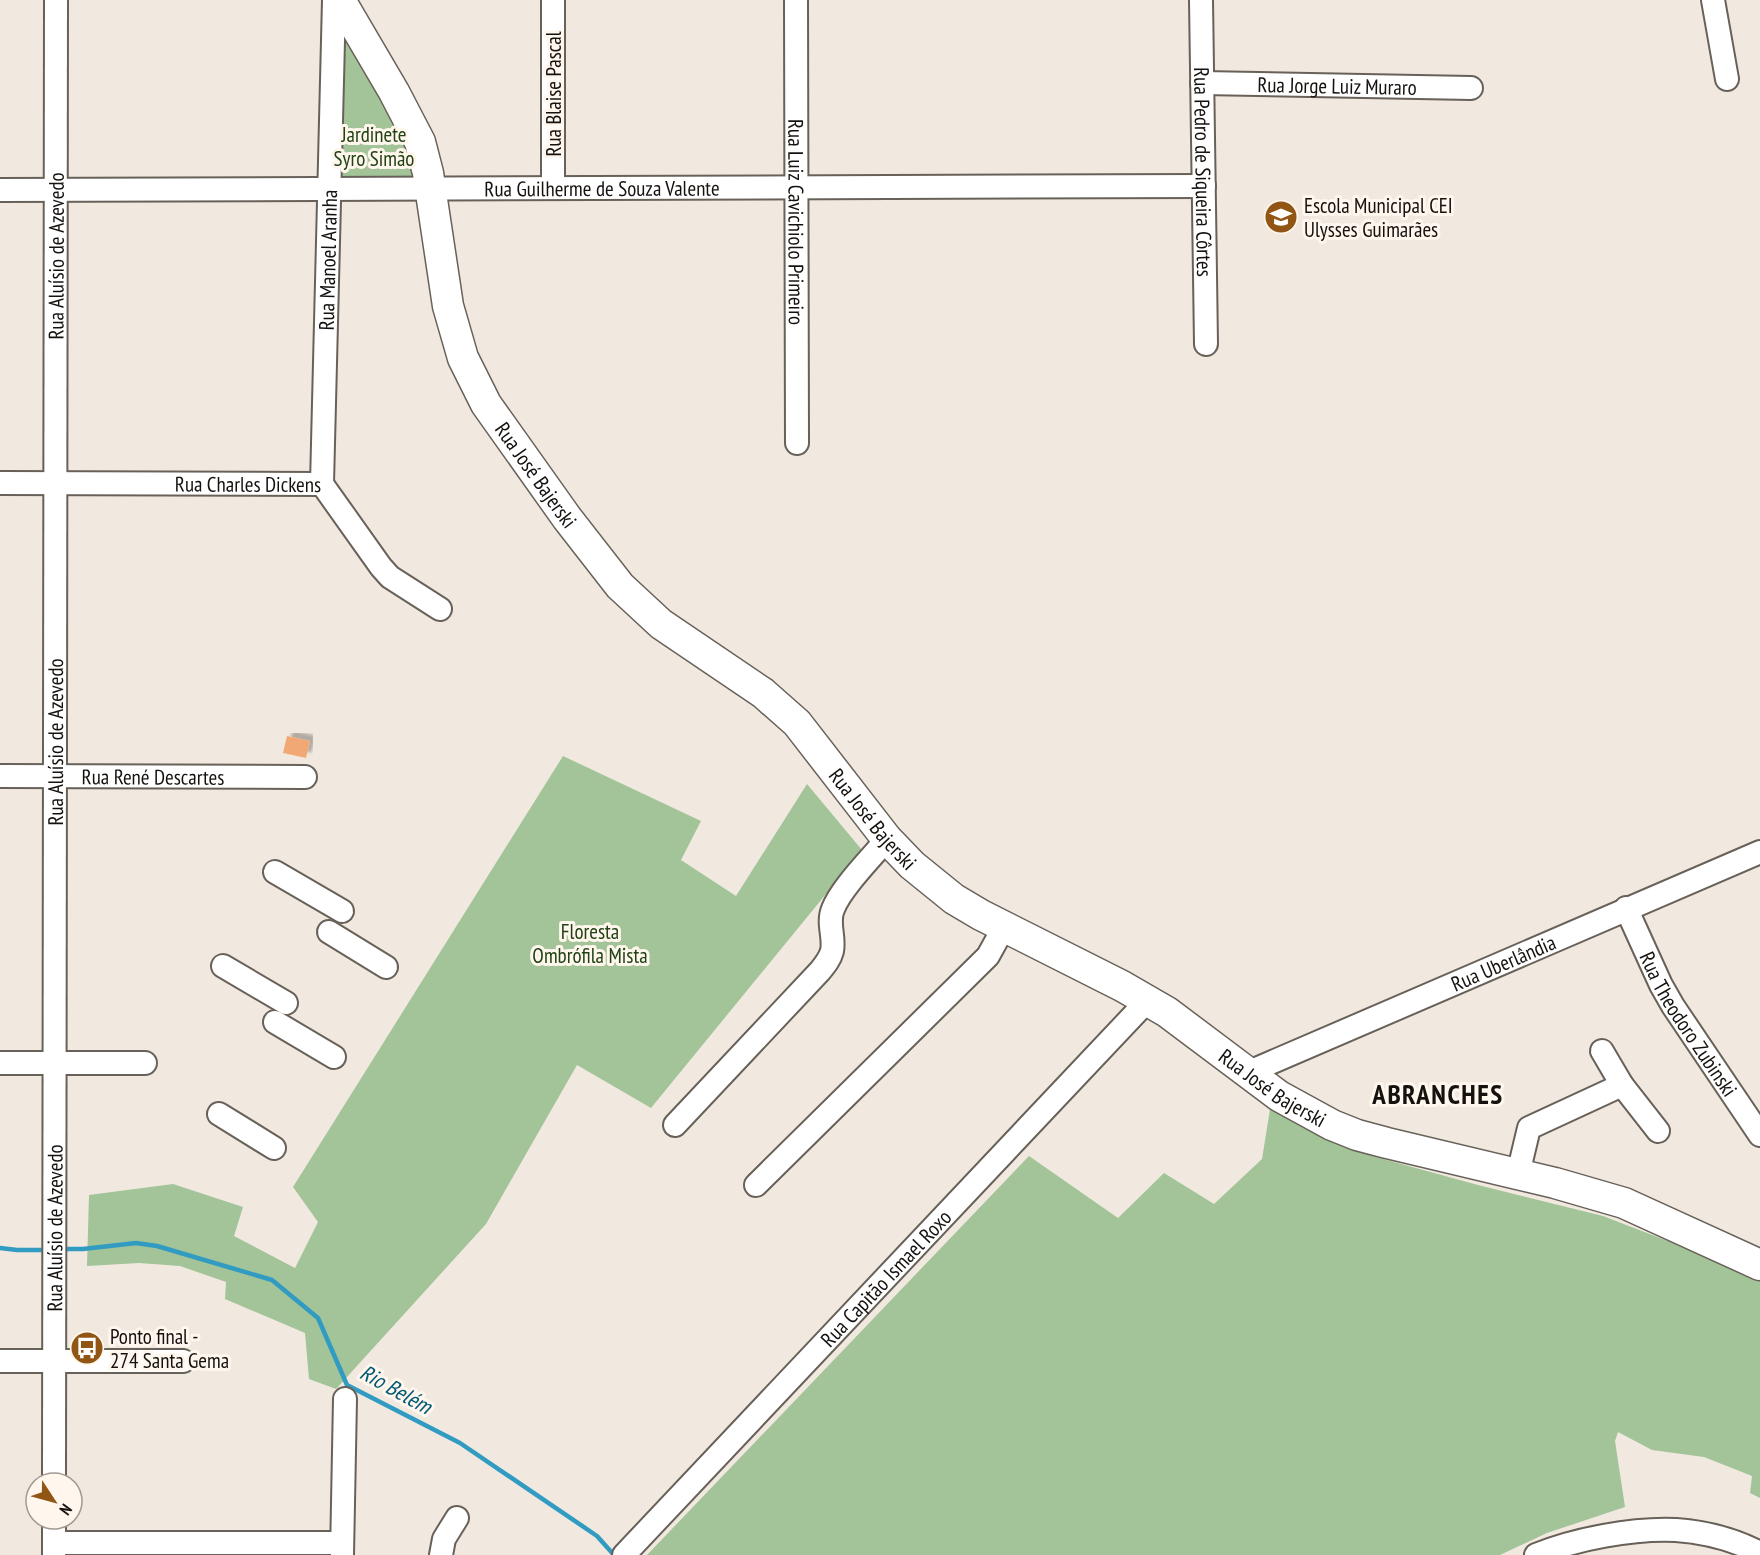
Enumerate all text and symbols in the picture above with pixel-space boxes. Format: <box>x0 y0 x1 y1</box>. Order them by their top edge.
street label: Rua Blaise Pascal <box>540 31 567 157</box>
street label: Rua Pedro de Siqueira Côrtes <box>1188 67 1219 277</box>
street label: Rua Jorge Luiz Muraro <box>1257 71 1417 100</box>
street label: Rua Luiz Cavichiolo Primeiro <box>783 119 810 325</box>
park label: Jardinete Syro Simão <box>334 121 414 172</box>
street label: Rua Aluísio de Azevedo <box>42 172 69 340</box>
street label: Rua Guilherme de Souza Valente <box>484 174 720 202</box>
street label: Rua Manoel Aranha <box>312 189 343 331</box>
place label: Escola Municipal CEI Ulysses Guimarães <box>1304 192 1453 243</box>
school or university icon: Escola Municipal CEI Ulysses Guimarães <box>1263 199 1299 235</box>
street label: Rua José Bajerski <box>490 417 583 533</box>
street label: Rua Charles Dickens <box>175 470 321 497</box>
street label: Rua Aluísio de Azevedo <box>41 658 69 826</box>
street label: Rua René Descartes <box>82 763 224 790</box>
street label: Rua José Bajerski <box>824 763 923 875</box>
park label: Floresta Ombrófila Mista <box>532 918 648 969</box>
street label: Rua Uberlândia <box>1447 928 1560 997</box>
street label: Rua Theodoro Zubinski <box>1634 947 1743 1101</box>
street label: Rua José Bajerski <box>1214 1042 1331 1133</box>
district label: ABRANCHES <box>1371 1077 1504 1111</box>
street label: Rua Aluísio de Azevedo <box>41 1144 68 1312</box>
street label: Rua Capitão Ismael Roxo <box>814 1204 957 1352</box>
place label: Ponto final - 274 Santa Gema <box>110 1323 229 1374</box>
bus stop icon: Ponto final - 274 Santa Gema <box>69 1330 105 1366</box>
water label: Rio Belém <box>355 1358 438 1421</box>
north arrow <box>24 1471 84 1531</box>
text: N <box>56 1500 77 1519</box>

